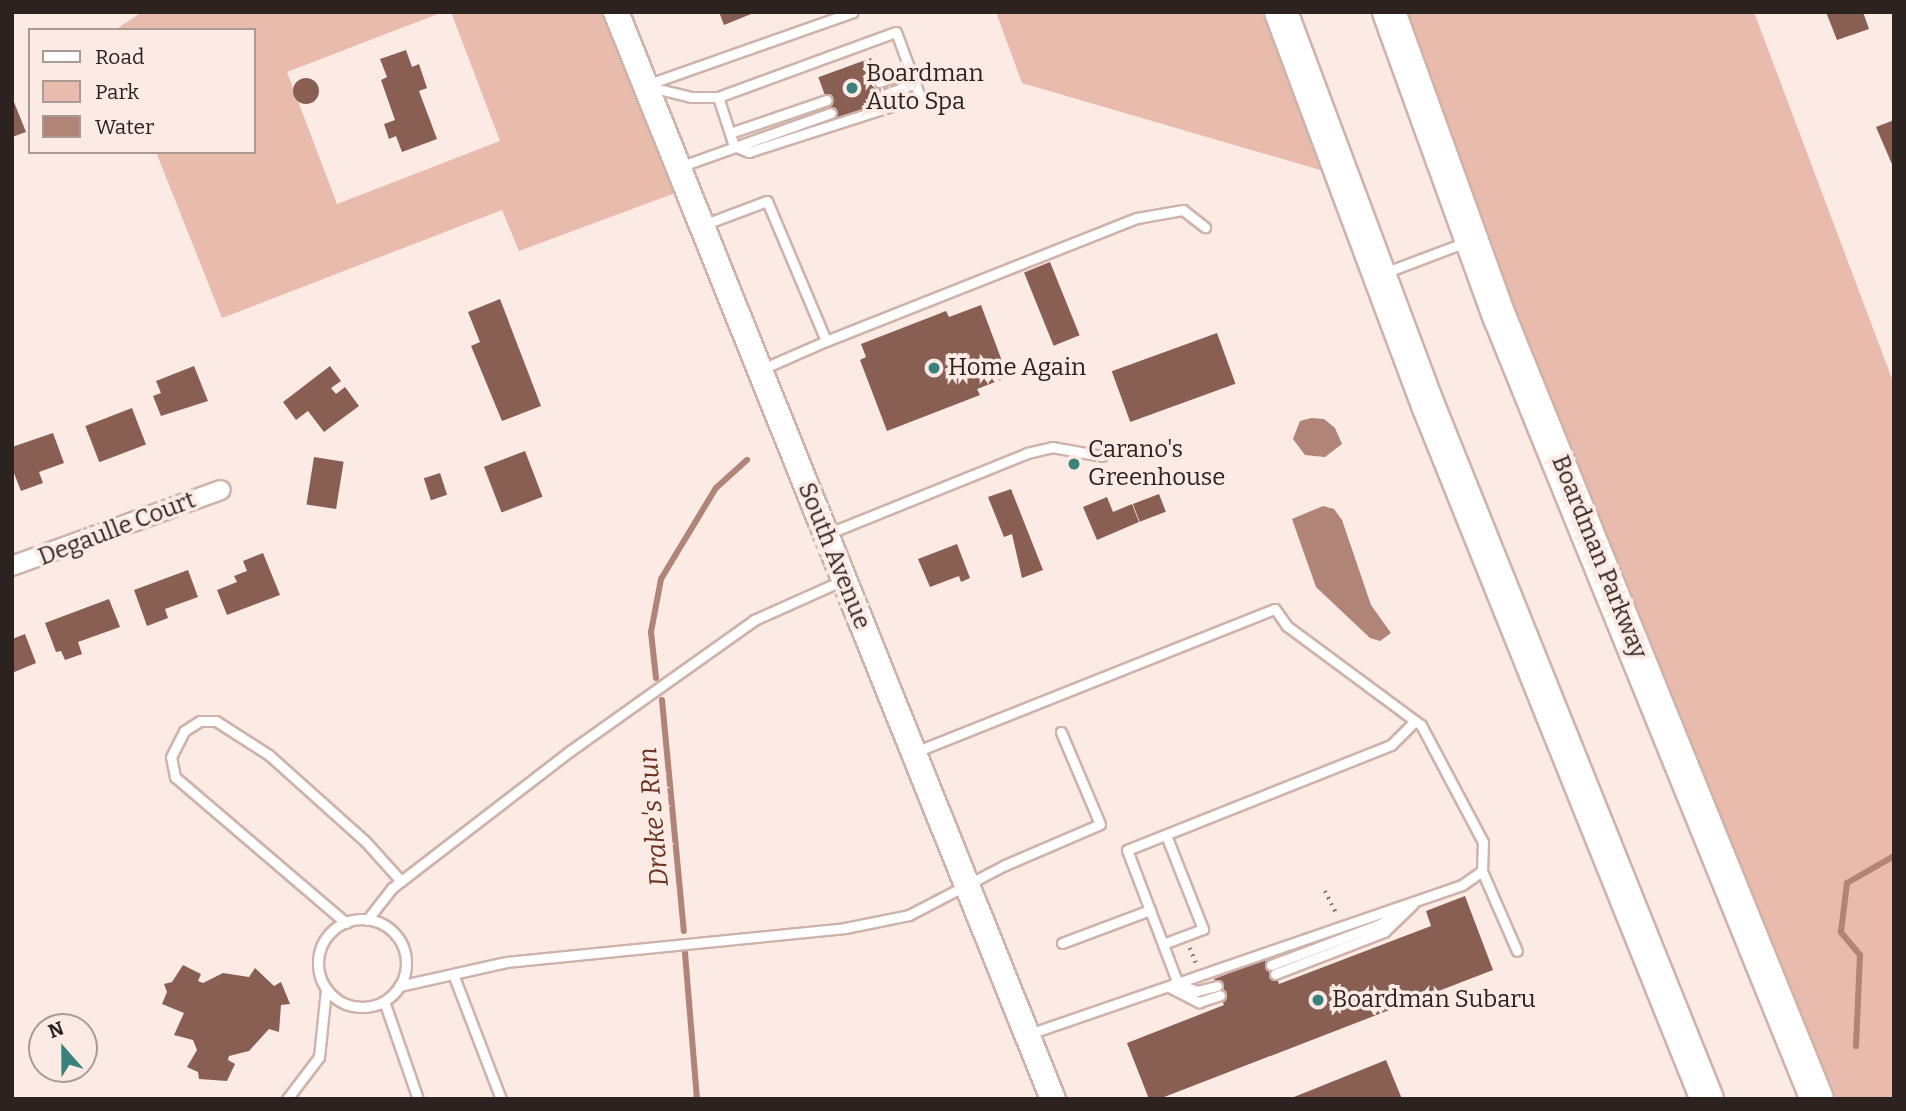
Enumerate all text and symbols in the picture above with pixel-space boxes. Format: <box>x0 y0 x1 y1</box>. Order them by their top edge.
legend <box>28 28 256 154</box>
text: Road <box>95 44 144 70</box>
place label: Boardman Auto Spa <box>866 60 984 116</box>
text: Park <box>95 79 139 105</box>
marker: Boardman Auto Spa <box>844 80 860 96</box>
text: Water <box>95 114 154 140</box>
place label: Home Again <box>948 354 1086 382</box>
marker: Home Again <box>926 360 942 376</box>
place label: Carano's Greenhouse <box>1088 436 1225 492</box>
street label: Boardman Parkway <box>1545 451 1653 663</box>
marker: Carano's Greenhouse <box>1066 456 1082 472</box>
street label: South Avenue <box>792 479 876 633</box>
street label: Degaulle Court <box>34 486 200 572</box>
water label: Drake's Run <box>632 746 676 888</box>
place label: Boardman Subaru <box>1332 986 1536 1014</box>
marker: Boardman Subaru <box>1310 992 1326 1008</box>
north arrow <box>28 1013 98 1083</box>
text: N <box>45 1016 67 1043</box>

